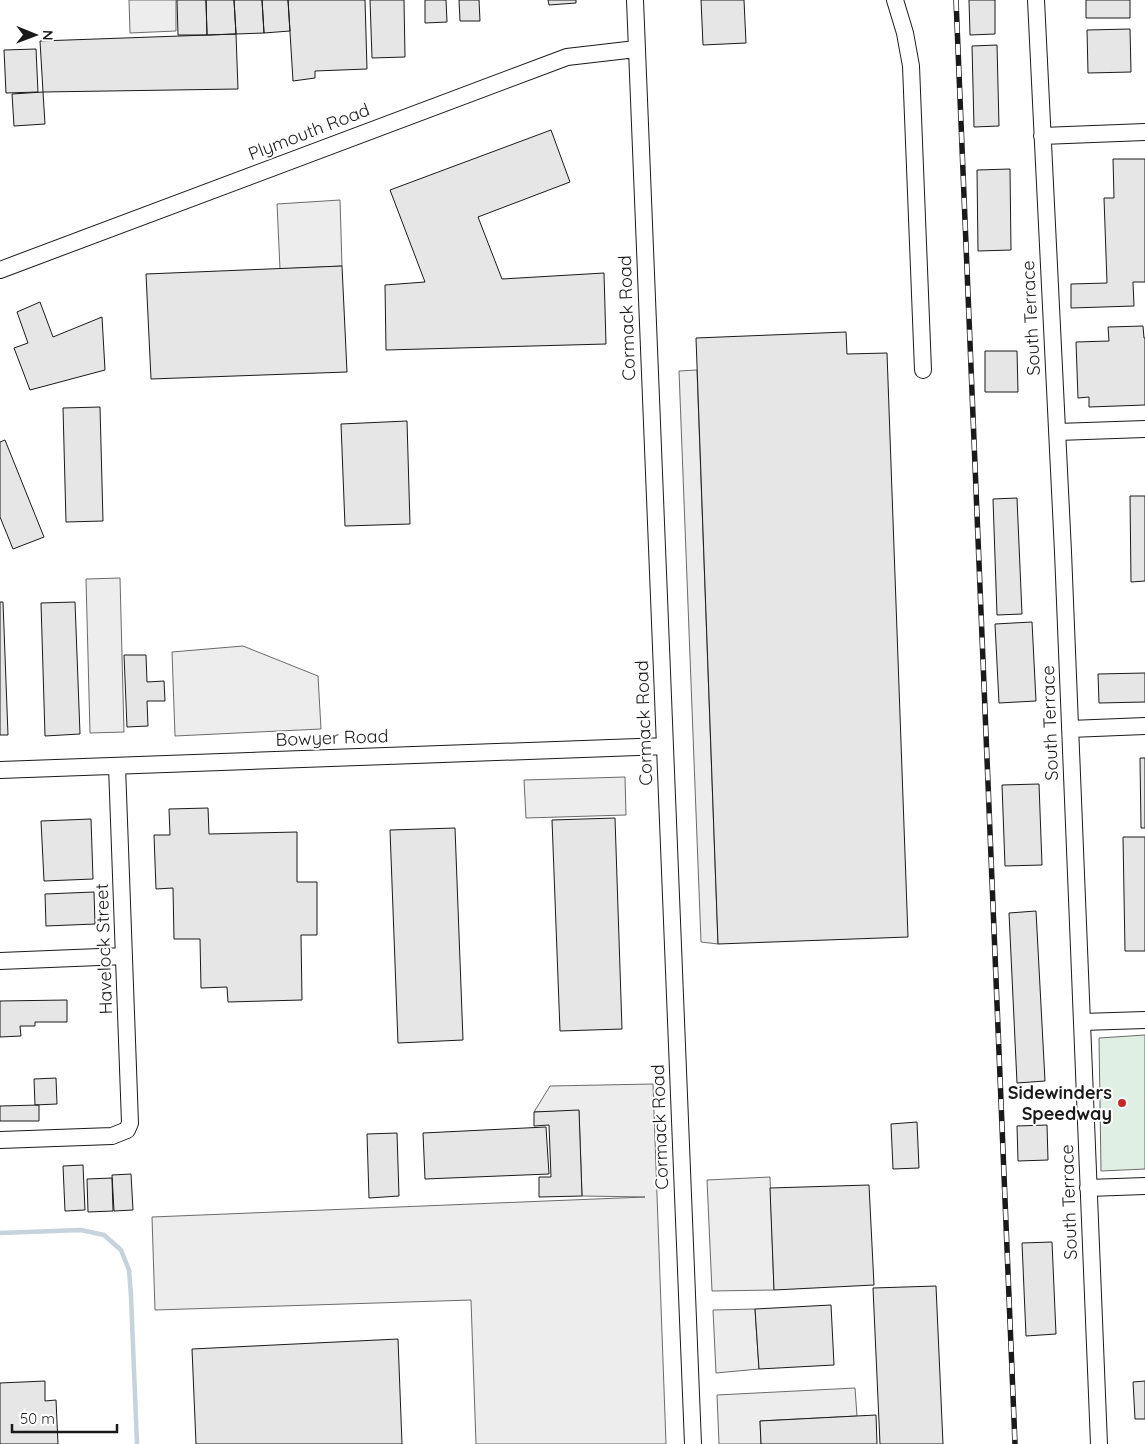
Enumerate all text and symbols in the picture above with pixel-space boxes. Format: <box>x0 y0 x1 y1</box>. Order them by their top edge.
north arrow <box>10 10 60 60</box>
text: N <box>39 30 57 41</box>
street label: Plymouth Road <box>245 98 373 165</box>
street label: Cormack Road <box>613 255 640 381</box>
street label: South Terrace <box>1016 260 1045 376</box>
street label: Cormack Road <box>630 660 657 786</box>
street label: South Terrace <box>1036 665 1063 781</box>
street label: Bowyer Road <box>275 724 389 751</box>
street label: Havelock Street <box>90 883 117 1015</box>
street label: Cormack Road <box>646 1064 673 1190</box>
place label: Sidewinders Speedway <box>1008 1081 1112 1125</box>
marker: Sidewinders Speedway <box>1116 1097 1128 1109</box>
street label: South Terrace <box>1055 1144 1082 1260</box>
scale bar <box>12 1402 118 1434</box>
text: 50 m <box>20 1409 55 1428</box>

